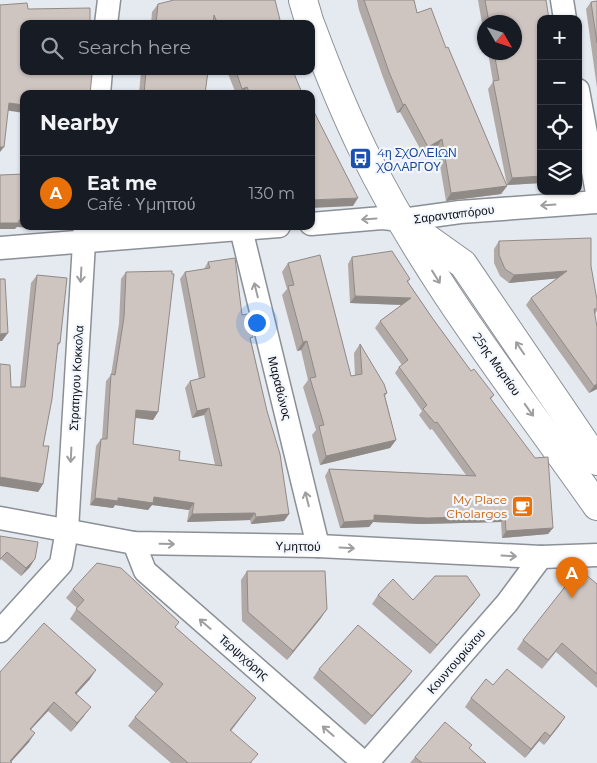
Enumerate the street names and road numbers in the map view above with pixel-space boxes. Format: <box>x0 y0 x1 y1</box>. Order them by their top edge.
street label: Σαρανταπόρου <box>413 202 495 226</box>
street label: Στρατηγου Κοκκολα <box>66 325 86 431</box>
street label: 25ης Μαρτίου <box>470 330 524 398</box>
street label: Μαραθώνος <box>265 355 295 422</box>
street label: Υμηττού <box>275 538 321 554</box>
street label: Κουντουριώτου <box>424 625 488 697</box>
street label: Τερψιχόρης <box>216 631 272 683</box>

